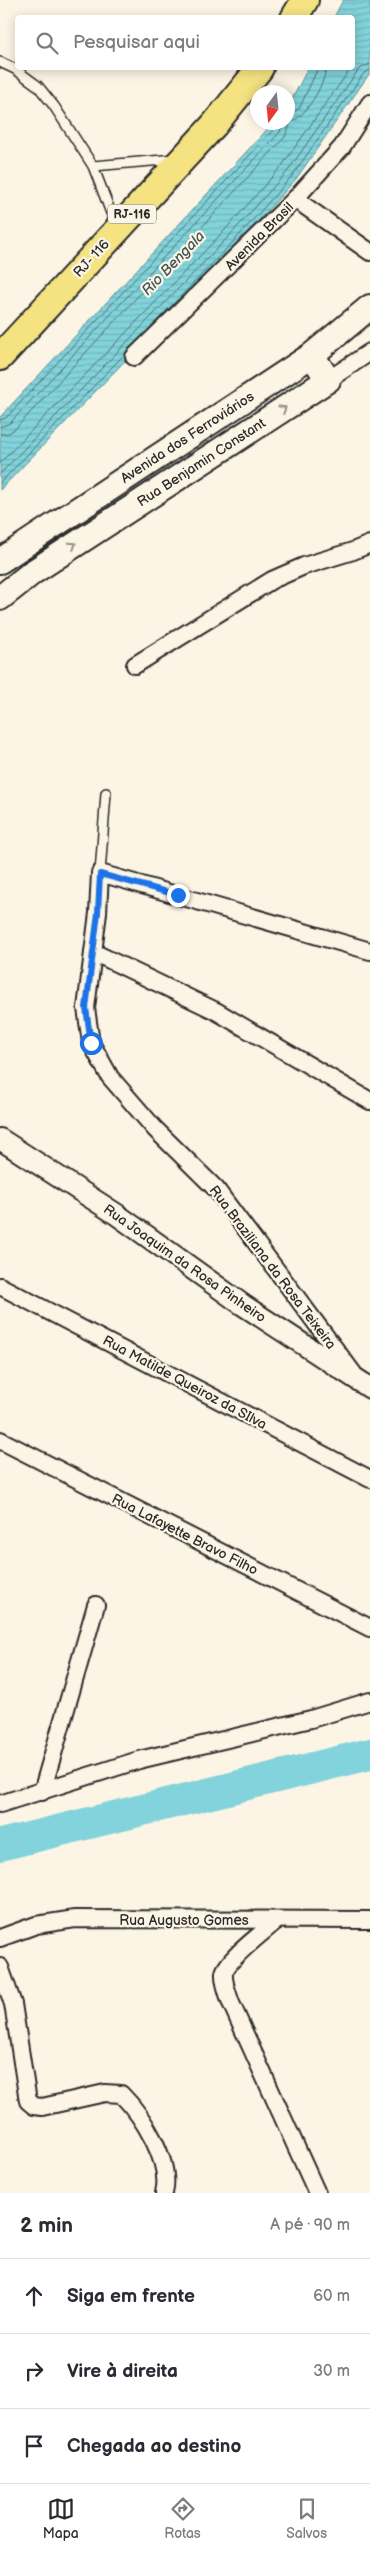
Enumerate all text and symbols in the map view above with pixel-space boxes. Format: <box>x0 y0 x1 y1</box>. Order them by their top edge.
search box <box>15 15 355 70</box>
icon: search <box>33 29 61 57</box>
text: Pesquisar aqui <box>73 31 200 54</box>
north arrow <box>250 85 295 130</box>
street label: Avenida Brasil <box>222 199 297 274</box>
road number: RJ-116 <box>108 204 156 223</box>
water label: Rio Bengala <box>138 227 209 300</box>
street label: RJ- 116 <box>70 236 113 281</box>
street label: Avenida dos Ferroviários <box>117 388 257 487</box>
one-way arrow <box>278 405 287 415</box>
street label: Rua Benjamin Constant <box>134 414 269 510</box>
one-way arrow <box>68 542 77 551</box>
route end <box>167 884 190 907</box>
route start <box>80 1032 103 1055</box>
street label: Rua Braziliana da Rosa Teixeira <box>205 1182 340 1353</box>
street label: Rua Joaquim da Rosa Pinheiro <box>100 1201 269 1326</box>
street label: Rua Matilde Queiroz da SIlva <box>100 1332 270 1433</box>
street label: Rua Lafayette Bravo Filho <box>109 1490 261 1579</box>
street label: Rua Augusto Gomes <box>119 1912 249 1929</box>
text: 2 min <box>20 2213 73 2238</box>
text: A pé · 90 m <box>270 2216 350 2235</box>
icon: ahead <box>20 2282 48 2310</box>
text: Siga em frente <box>67 2285 195 2308</box>
text: 60 m <box>313 2287 350 2306</box>
icon: right <box>20 2357 48 2385</box>
text: Vire à direita <box>67 2360 178 2383</box>
text: 30 m <box>313 2362 350 2381</box>
icon: arrive <box>20 2432 48 2460</box>
text: Chegada ao destino <box>67 2435 241 2458</box>
tab: Mapa <box>43 2495 79 2542</box>
tab: Rotas <box>164 2495 201 2542</box>
tab: Salvos <box>286 2495 327 2542</box>

